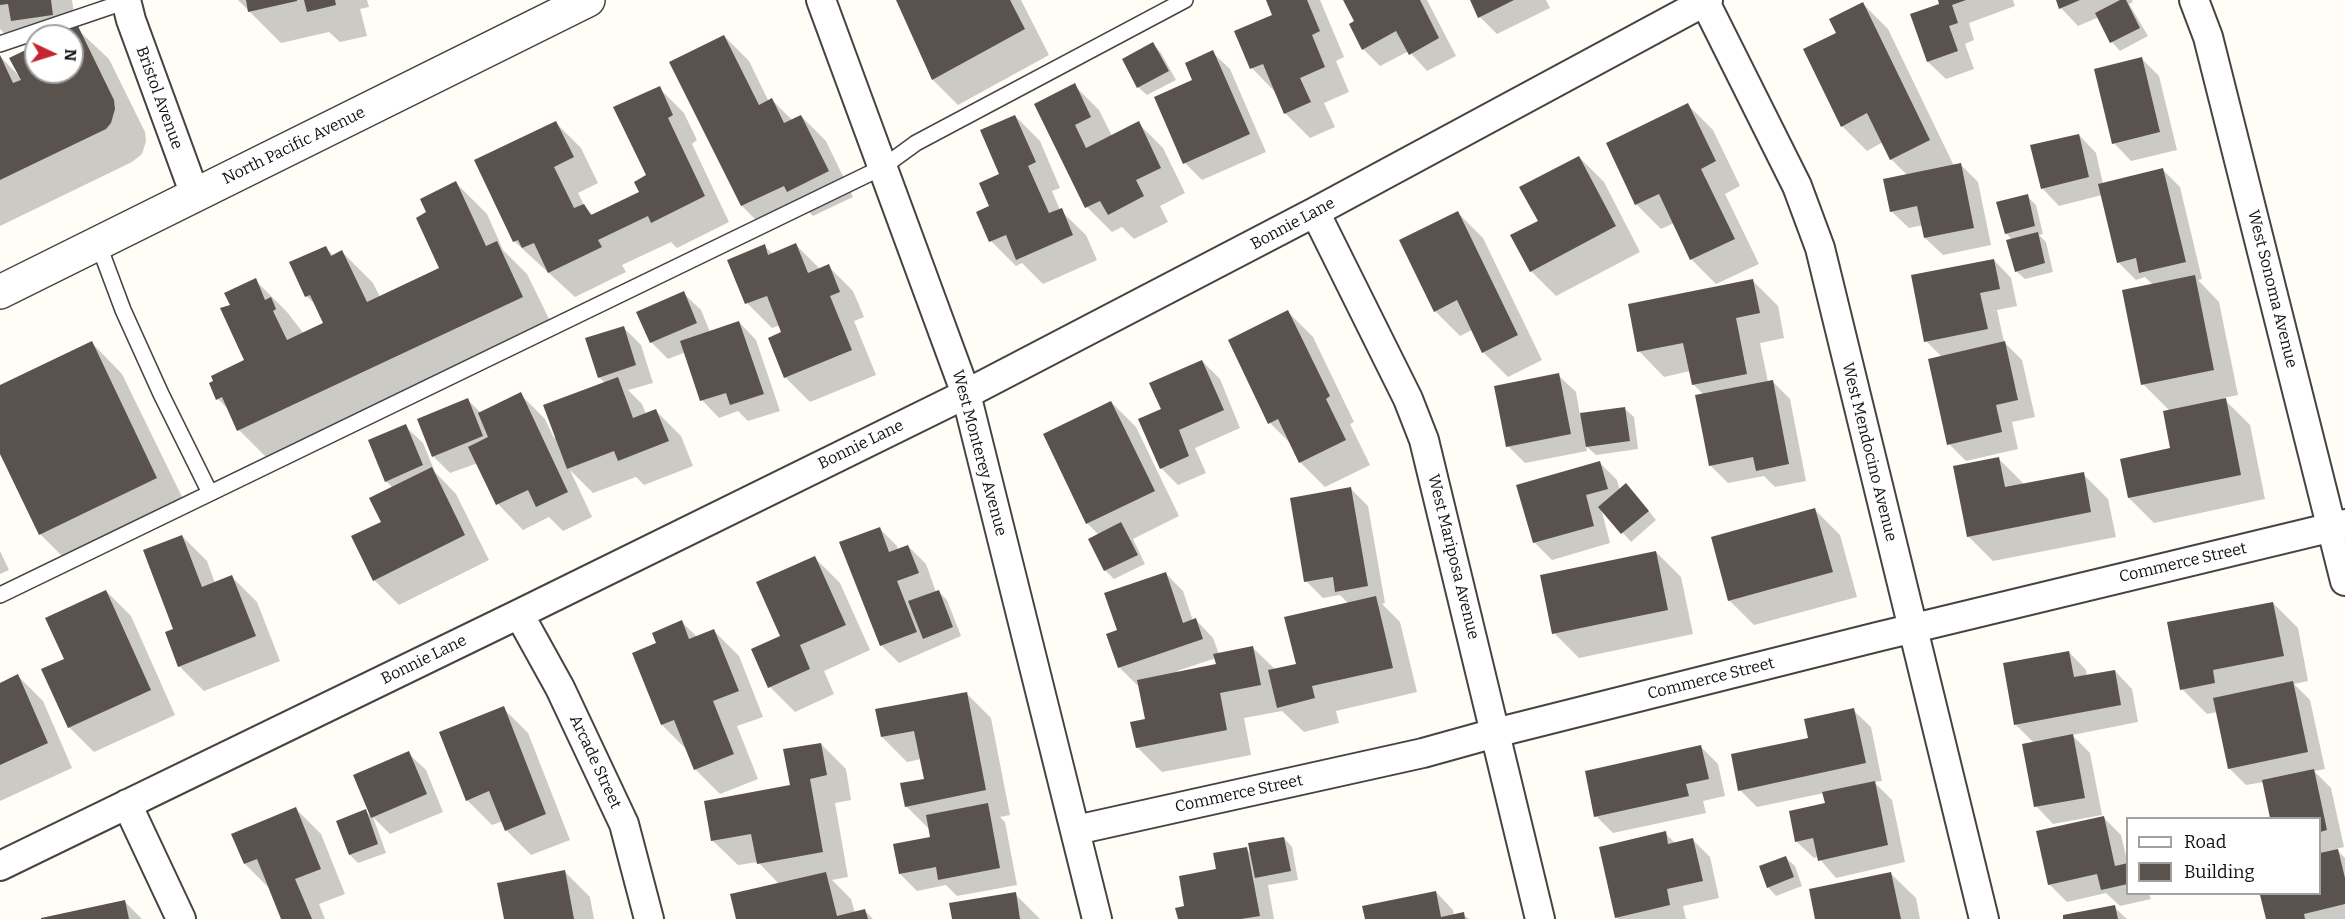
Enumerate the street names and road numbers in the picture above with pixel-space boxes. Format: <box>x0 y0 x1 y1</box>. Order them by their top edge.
street label: Bristol Avenue <box>131 44 187 152</box>
street label: North Pacific Avenue <box>220 103 368 189</box>
street label: Bonnie Lane <box>1248 194 1338 254</box>
street label: West Sonoma Avenue <box>2243 208 2301 370</box>
street label: West Mendocino Avenue <box>1837 361 1901 543</box>
street label: West Monterey Avenue <box>948 368 1010 538</box>
street label: Bonnie Lane <box>815 416 907 474</box>
street label: West Mariposa Avenue <box>1423 472 1483 642</box>
street label: Commerce Street <box>2117 539 2249 587</box>
street label: Bonnie Lane <box>378 631 470 689</box>
street label: Commerce Street <box>1646 654 1776 704</box>
street label: Arcade Street <box>565 712 625 812</box>
street label: Commerce Street <box>1173 771 1305 817</box>

